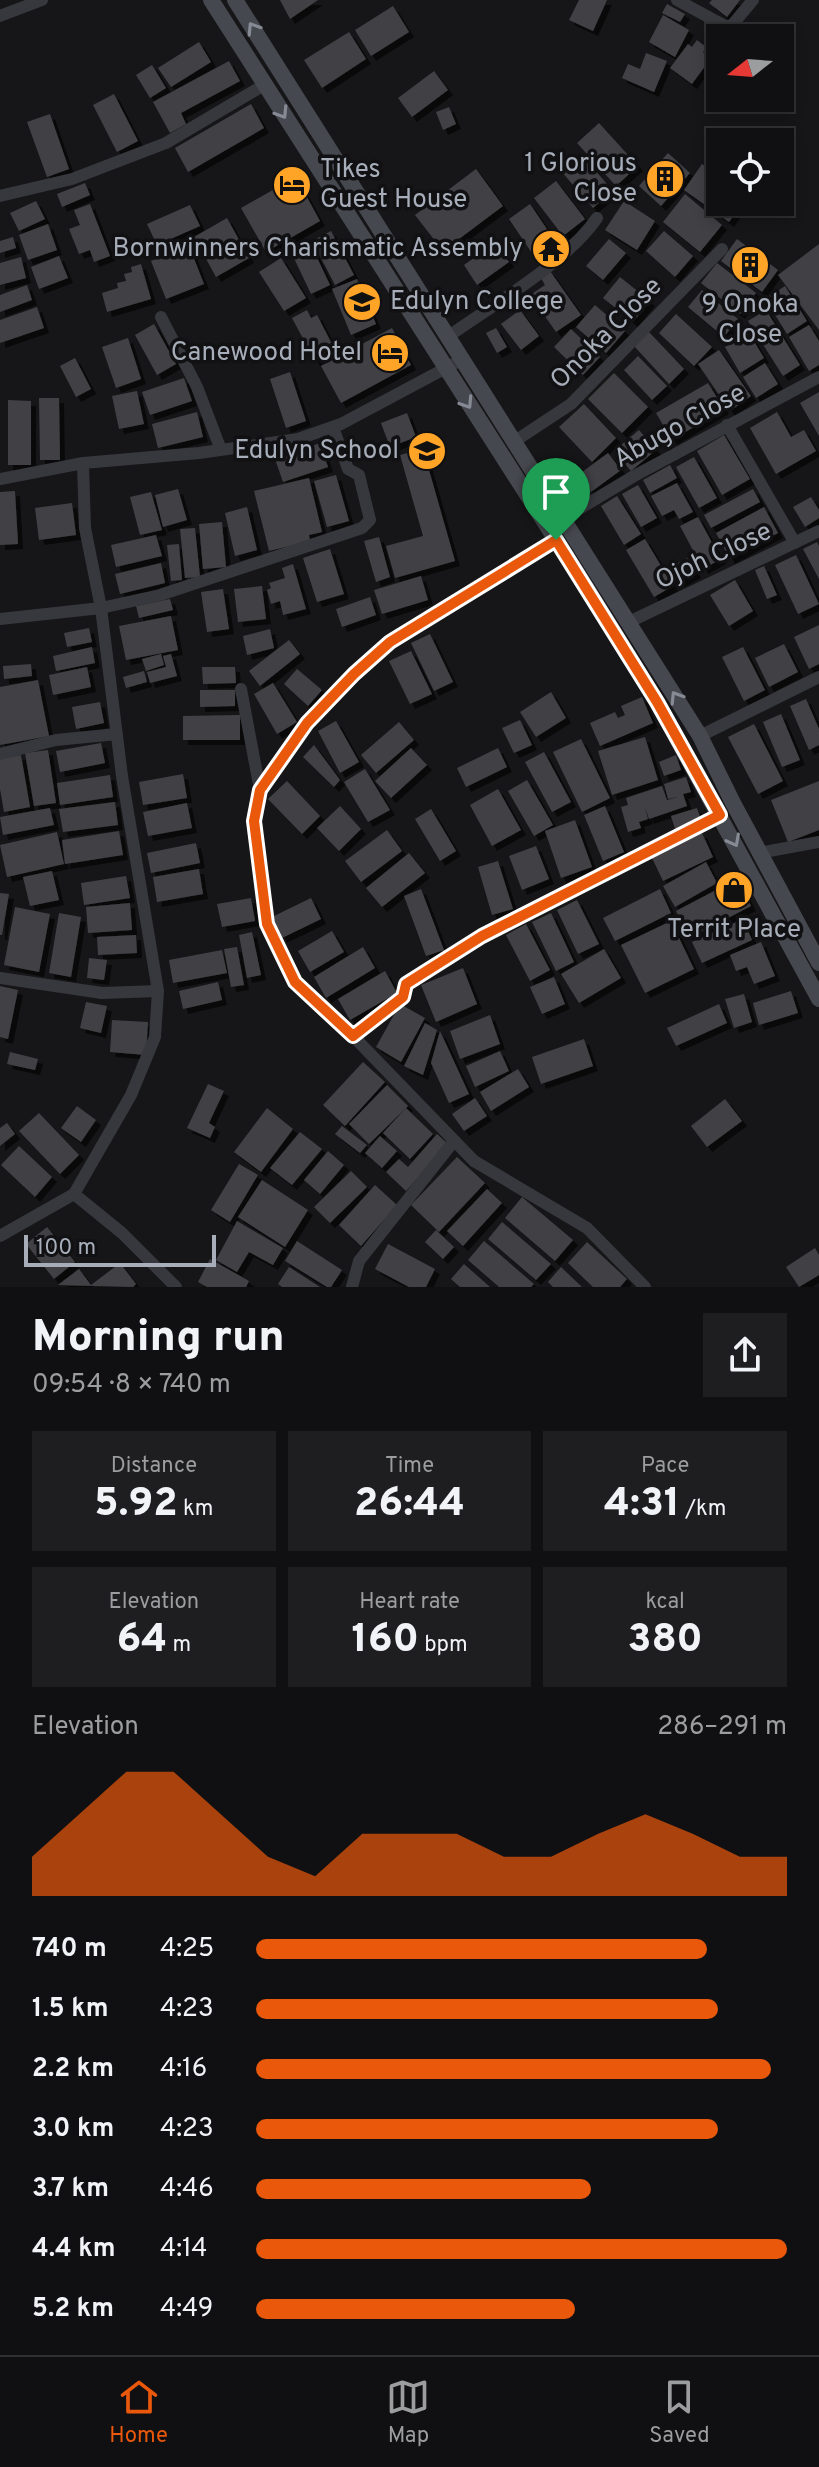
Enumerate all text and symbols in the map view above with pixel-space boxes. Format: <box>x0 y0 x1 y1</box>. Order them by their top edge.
one-way arrow <box>247 22 262 36</box>
north arrow <box>706 24 794 112</box>
map controls <box>706 24 794 216</box>
one-way arrow <box>273 105 288 119</box>
button: locate <box>706 128 794 216</box>
place label: 1 Glorious Close <box>524 148 637 211</box>
place label: Tikes Guest House <box>320 154 467 217</box>
building icon: 1 Glorious Close <box>644 158 686 200</box>
hotel icon: Tikes Guest House <box>271 164 313 206</box>
temple icon: Bornwinners Charismatic Assembly <box>530 228 572 270</box>
place label: Bornwinners Charismatic Assembly <box>112 233 523 266</box>
building icon: 9 Onoka Close <box>729 244 771 286</box>
street label: Onoka Close <box>544 271 670 397</box>
school or university icon: Edulyn College <box>341 281 383 323</box>
place label: Edulyn College <box>390 286 564 319</box>
place label: 9 Onoka Close <box>701 289 799 352</box>
hotel icon: Canewood Hotel <box>369 332 411 374</box>
place label: Canewood Hotel <box>171 337 362 370</box>
street label: Abugo Close <box>608 377 752 477</box>
one-way arrow <box>458 395 473 409</box>
school or university icon: Edulyn School <box>406 430 448 472</box>
place label: Edulyn School <box>234 435 399 468</box>
pin <box>522 458 590 540</box>
icon: arrive <box>534 470 578 514</box>
street label: Ojoh Close <box>651 516 777 598</box>
one-way arrow <box>670 691 685 706</box>
one-way arrow <box>724 832 739 847</box>
shop icon: Territ Place <box>713 869 755 911</box>
place label: Territ Place <box>667 914 801 947</box>
scale bar <box>24 1231 216 1267</box>
text: 100 m <box>36 1235 96 1262</box>
text: Morning run <box>32 1311 285 1367</box>
button: share <box>703 1313 787 1397</box>
text: 09:54 · 8 × 740 m <box>32 1369 231 1402</box>
text: Distance <box>111 1453 197 1480</box>
text: Time <box>385 1453 434 1480</box>
text: Pace <box>641 1453 689 1480</box>
text: 5.92 <box>94 1480 178 1530</box>
text: 26:44 <box>354 1480 465 1530</box>
text: 4:31 <box>604 1480 680 1530</box>
text: km <box>178 1496 213 1523</box>
text: /km <box>680 1496 726 1523</box>
text: Elevation <box>109 1589 199 1616</box>
text: Heart rate <box>359 1589 460 1616</box>
text: kcal <box>646 1589 685 1616</box>
text: 64 <box>117 1616 167 1666</box>
text: 160 <box>351 1616 419 1666</box>
text: 380 <box>628 1616 703 1666</box>
text: m <box>167 1632 191 1659</box>
text: bpm <box>419 1632 468 1659</box>
text: Elevation <box>32 1711 139 1744</box>
text: 286–291 m <box>657 1711 787 1744</box>
text: 740 m <box>32 1933 107 1966</box>
text: 4:25 <box>160 1933 214 1966</box>
text: 1.5 km <box>32 1993 109 2026</box>
text: 4:23 <box>160 1993 214 2026</box>
text: 2.2 km <box>32 2053 114 2086</box>
text: 4:16 <box>160 2053 207 2086</box>
text: 3.0 km <box>32 2113 114 2146</box>
text: 4:23 <box>160 2113 214 2146</box>
text: 3.7 km <box>32 2173 109 2206</box>
text: 4:46 <box>160 2173 214 2206</box>
text: 4.4 km <box>32 2233 116 2266</box>
text: 4:14 <box>160 2233 207 2266</box>
text: 5.2 km <box>32 2293 114 2326</box>
text: 4:49 <box>160 2293 213 2326</box>
tab: Home <box>109 2375 168 2450</box>
tab: Map <box>386 2375 430 2450</box>
tab: Saved <box>649 2375 710 2450</box>

